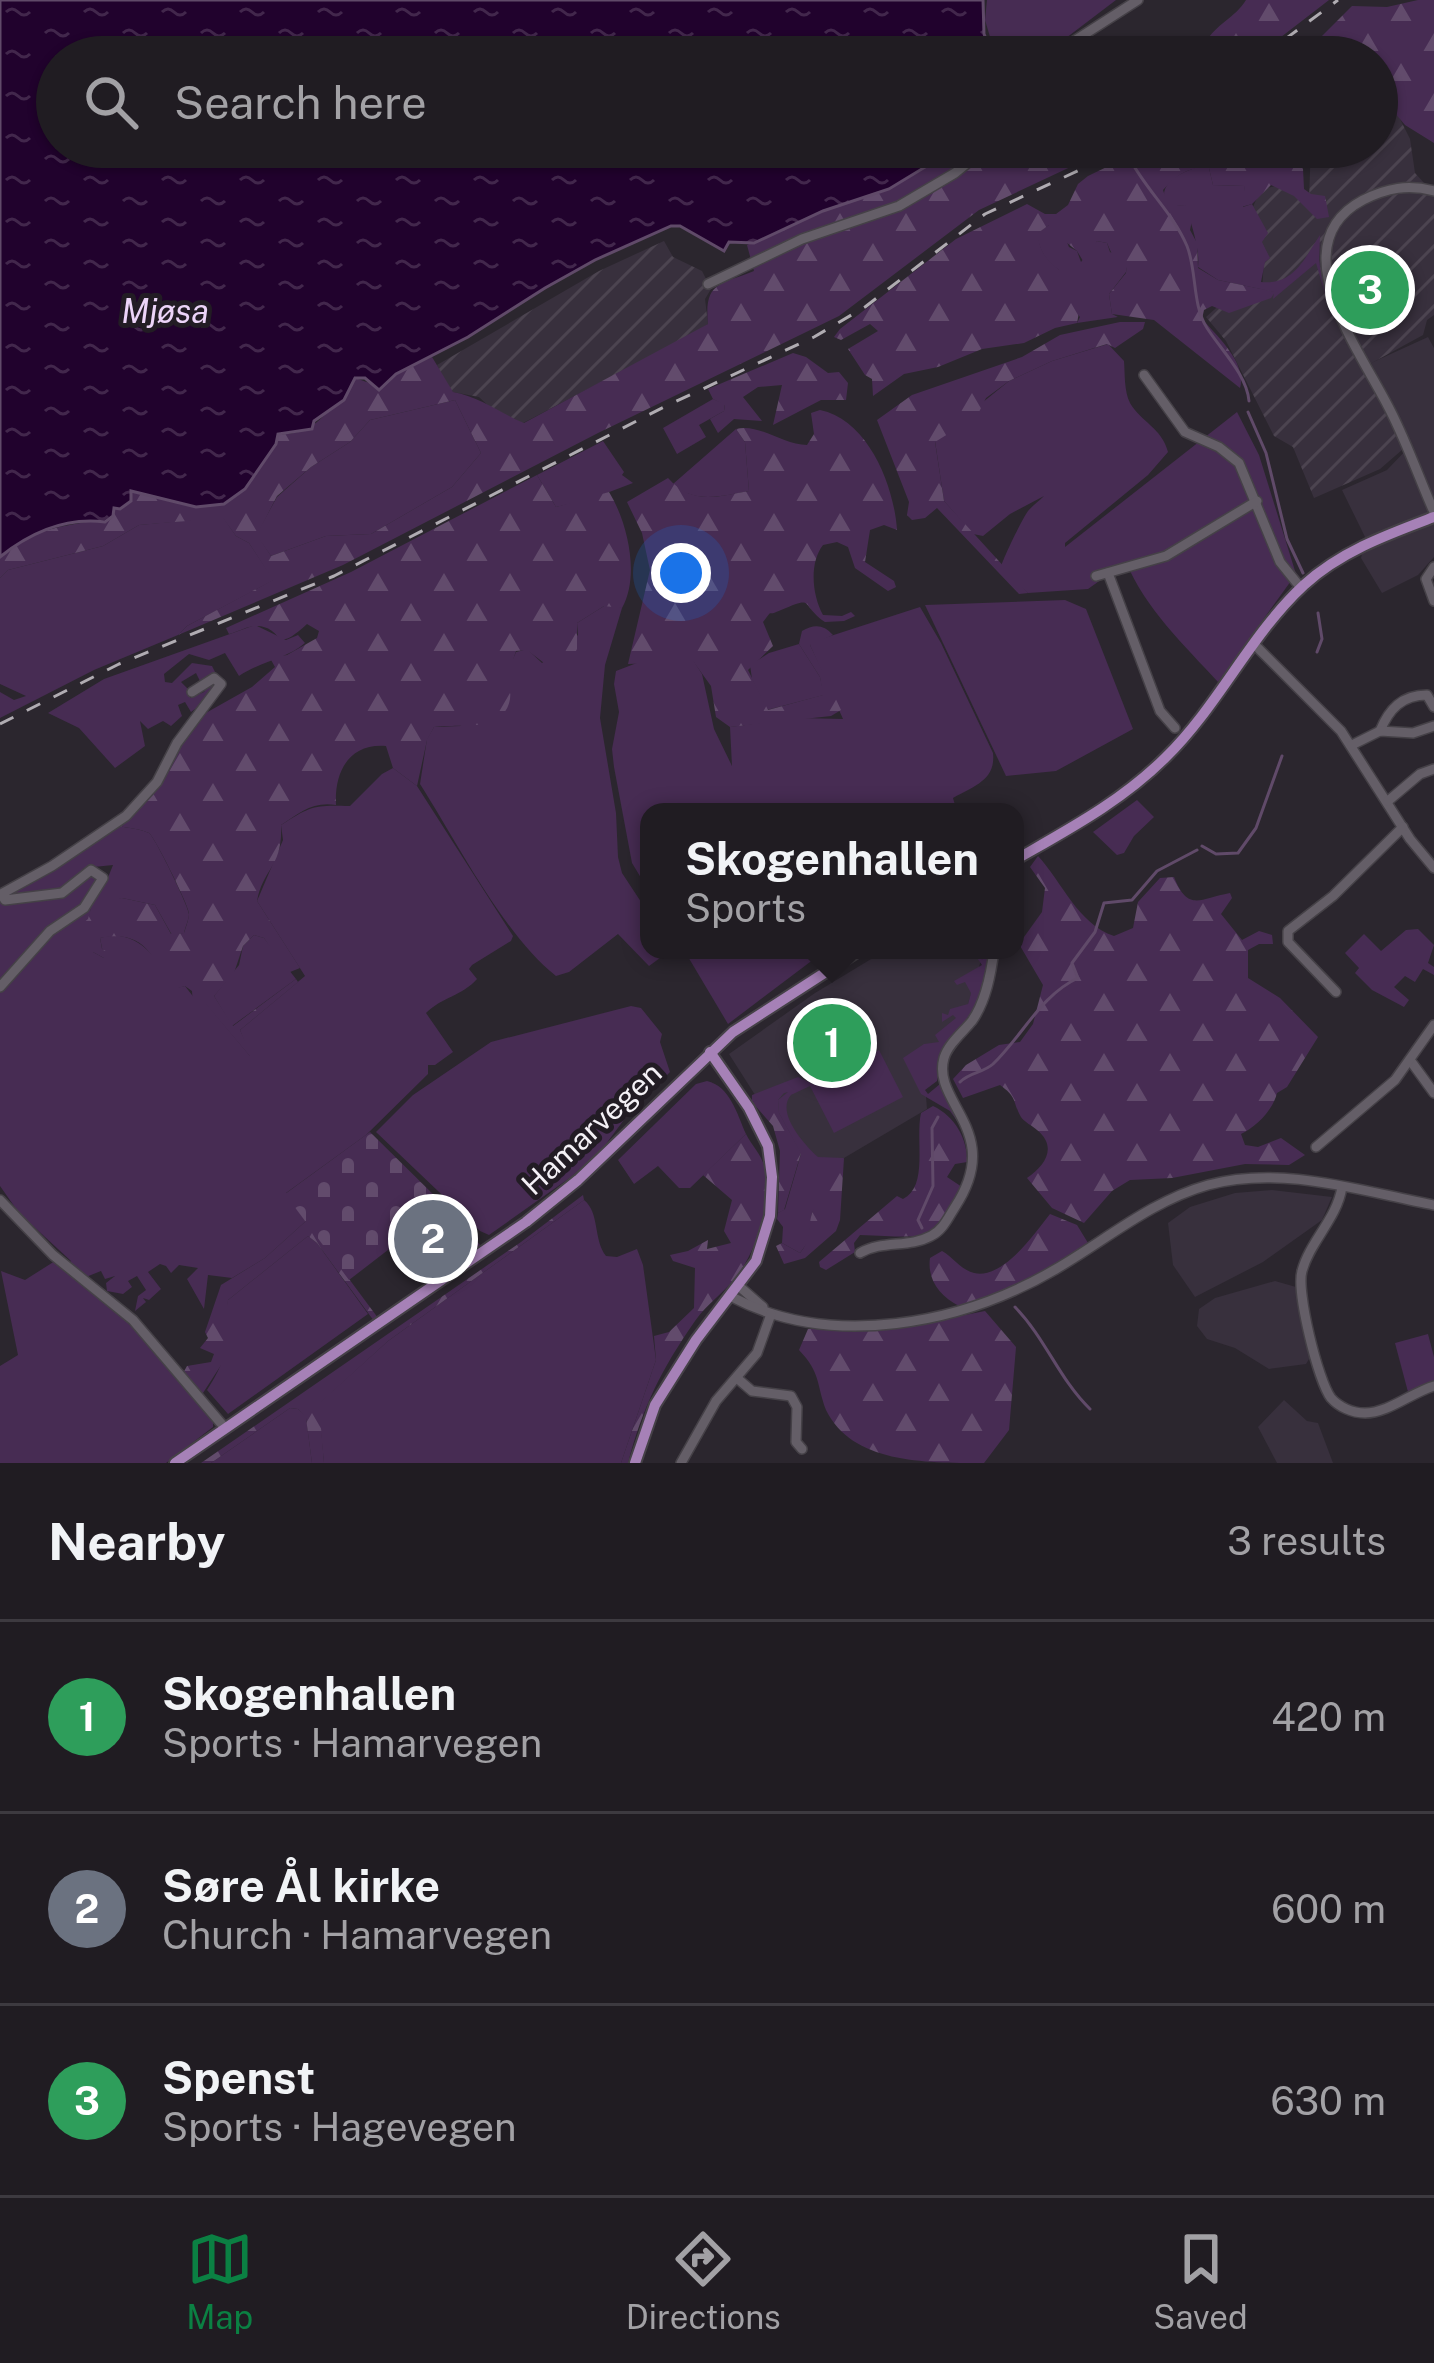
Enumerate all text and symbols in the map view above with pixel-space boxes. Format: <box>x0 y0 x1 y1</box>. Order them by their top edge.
search box <box>36 36 1398 168</box>
icon: search <box>78 69 144 135</box>
text: Search here <box>174 76 427 129</box>
pin: 3 <box>1331 245 1409 335</box>
water label: Mjøsa <box>121 292 209 330</box>
your location <box>651 543 711 603</box>
popup <box>640 803 1024 959</box>
text: Skogenhallen <box>685 832 979 885</box>
text: Sports <box>685 885 806 931</box>
pin: 1 <box>793 998 871 1088</box>
street label: Hamarvegen <box>514 1054 669 1202</box>
pin: 2 <box>394 1194 472 1284</box>
text: Nearby <box>48 1512 225 1571</box>
text: 3 results <box>1227 1518 1386 1564</box>
text: Skogenhallen <box>162 1667 456 1720</box>
text: 1 <box>79 1694 95 1740</box>
text: 420 m <box>1271 1694 1386 1740</box>
text: Sports · Hamarvegen <box>162 1720 542 1766</box>
text: Søre Ål kirke <box>162 1859 440 1912</box>
text: 2 <box>75 1886 99 1932</box>
text: 600 m <box>1271 1886 1386 1932</box>
text: Church · Hamarvegen <box>162 1912 552 1958</box>
text: Spenst <box>162 2051 315 2104</box>
text: 3 <box>74 2078 100 2124</box>
text: 630 m <box>1271 2078 1386 2124</box>
text: Sports · Hagevegen <box>162 2104 517 2150</box>
tab: Map <box>186 2226 253 2336</box>
tab: Directions <box>626 2226 781 2336</box>
tab: Saved <box>1153 2226 1248 2336</box>

